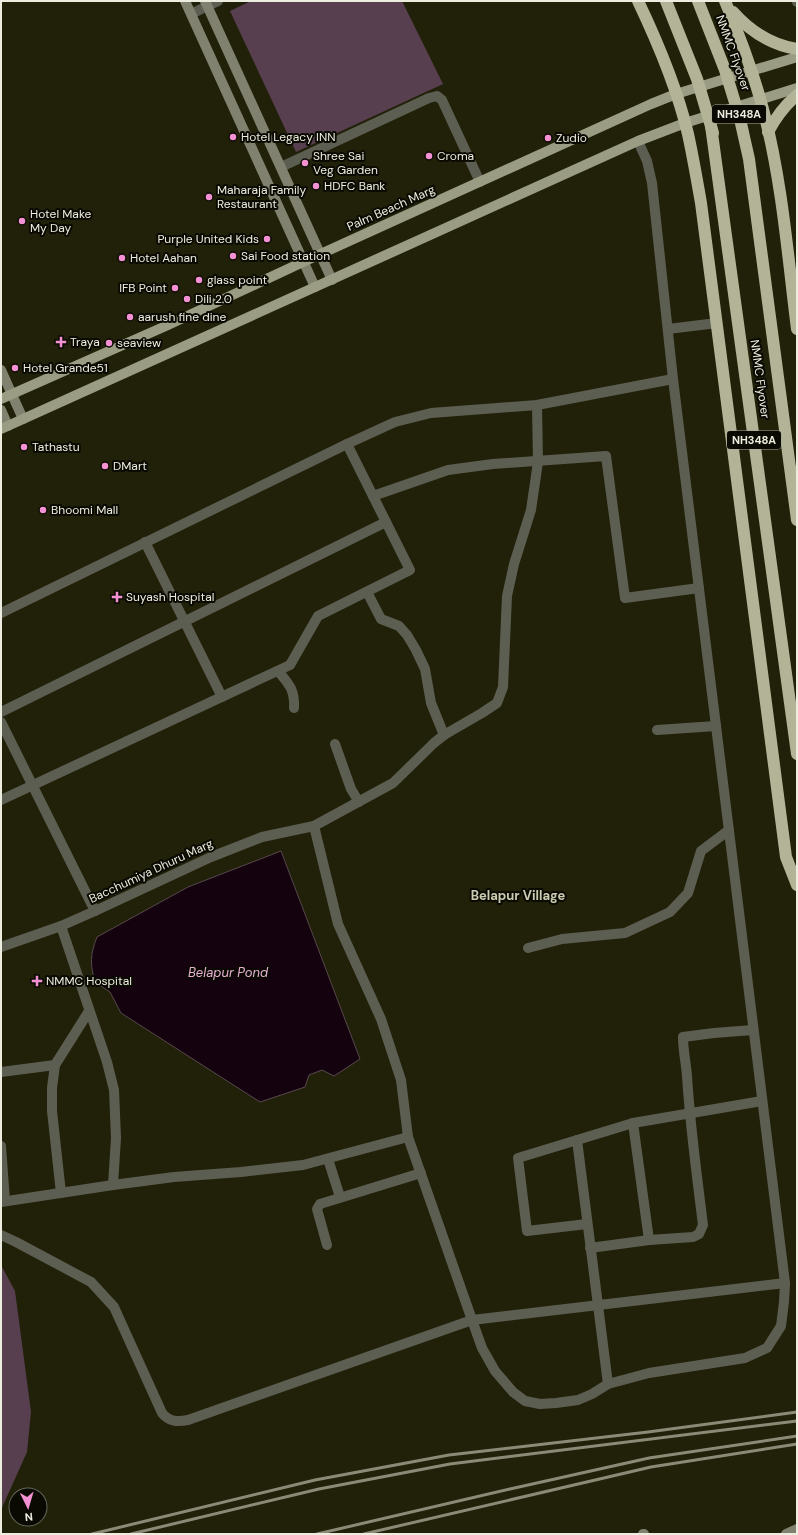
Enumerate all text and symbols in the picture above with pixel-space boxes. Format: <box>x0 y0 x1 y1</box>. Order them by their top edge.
street label: NMMC Flyover <box>712 13 754 94</box>
road number: NH348A <box>712 105 766 123</box>
place label: Hotel Legacy INN <box>241 129 335 145</box>
place label: Zudio <box>556 130 587 146</box>
marker: Hotel Legacy INN <box>228 132 238 142</box>
marker: Zudio <box>543 133 553 143</box>
place label: Shree Sai Veg Garden <box>313 148 378 178</box>
place label: Croma <box>437 148 474 164</box>
marker: Croma <box>424 151 434 161</box>
marker: Shree Sai Veg Garden <box>300 158 310 168</box>
place label: HDFC Bank <box>324 178 385 194</box>
marker: HDFC Bank <box>311 181 321 191</box>
street label: Palm Beach Marg <box>344 181 438 235</box>
place label: Maharaja Family Restaurant <box>217 182 306 212</box>
marker: Maharaja Family Restaurant <box>204 192 214 202</box>
place label: Hotel Make My Day <box>30 206 92 236</box>
marker: Hotel Make My Day <box>17 216 27 226</box>
place label: Purple United Kids <box>157 231 259 247</box>
marker: Purple United Kids <box>262 234 272 244</box>
place label: Sai Food station <box>241 248 330 264</box>
place label: Hotel Aahan <box>130 250 197 266</box>
marker: Sai Food station <box>228 251 238 261</box>
marker: Hotel Aahan <box>117 253 127 263</box>
place label: glass point <box>207 272 268 288</box>
marker: glass point <box>194 275 204 285</box>
place label: IFB Point <box>119 280 167 296</box>
marker: IFB Point <box>170 283 180 293</box>
place label: Dili 2.0 <box>195 291 232 307</box>
marker: Dili 2.0 <box>182 294 192 304</box>
place label: aarush fine dine <box>138 309 226 325</box>
marker: aarush fine dine <box>125 312 135 322</box>
place label: Traya <box>70 334 100 350</box>
place label: seaview <box>117 335 161 351</box>
marker: Traya <box>55 336 67 348</box>
marker: seaview <box>104 338 114 348</box>
street label: NMMC Flyover <box>747 338 774 420</box>
place label: Hotel Grande51 <box>23 360 108 376</box>
marker: Hotel Grande51 <box>10 363 20 373</box>
road number: NH348A <box>727 431 781 449</box>
place label: Tathastu <box>32 439 80 455</box>
marker: Tathastu <box>19 442 29 452</box>
place label: DMart <box>113 458 147 474</box>
marker: DMart <box>100 461 110 471</box>
place label: Bhoomi Mall <box>51 502 118 518</box>
marker: Bhoomi Mall <box>38 505 48 515</box>
place label: Suyash Hospital <box>126 589 214 605</box>
marker: Suyash Hospital <box>111 591 123 603</box>
street label: Bacchumiya Dhuru Marg <box>86 835 216 907</box>
district label: Belapur Village <box>471 887 566 904</box>
water label: Belapur Pond <box>188 964 269 981</box>
place label: NMMC Hospital <box>46 973 132 989</box>
marker: NMMC Hospital <box>31 975 43 987</box>
north arrow <box>8 1487 48 1527</box>
text: N <box>24 1510 33 1524</box>

